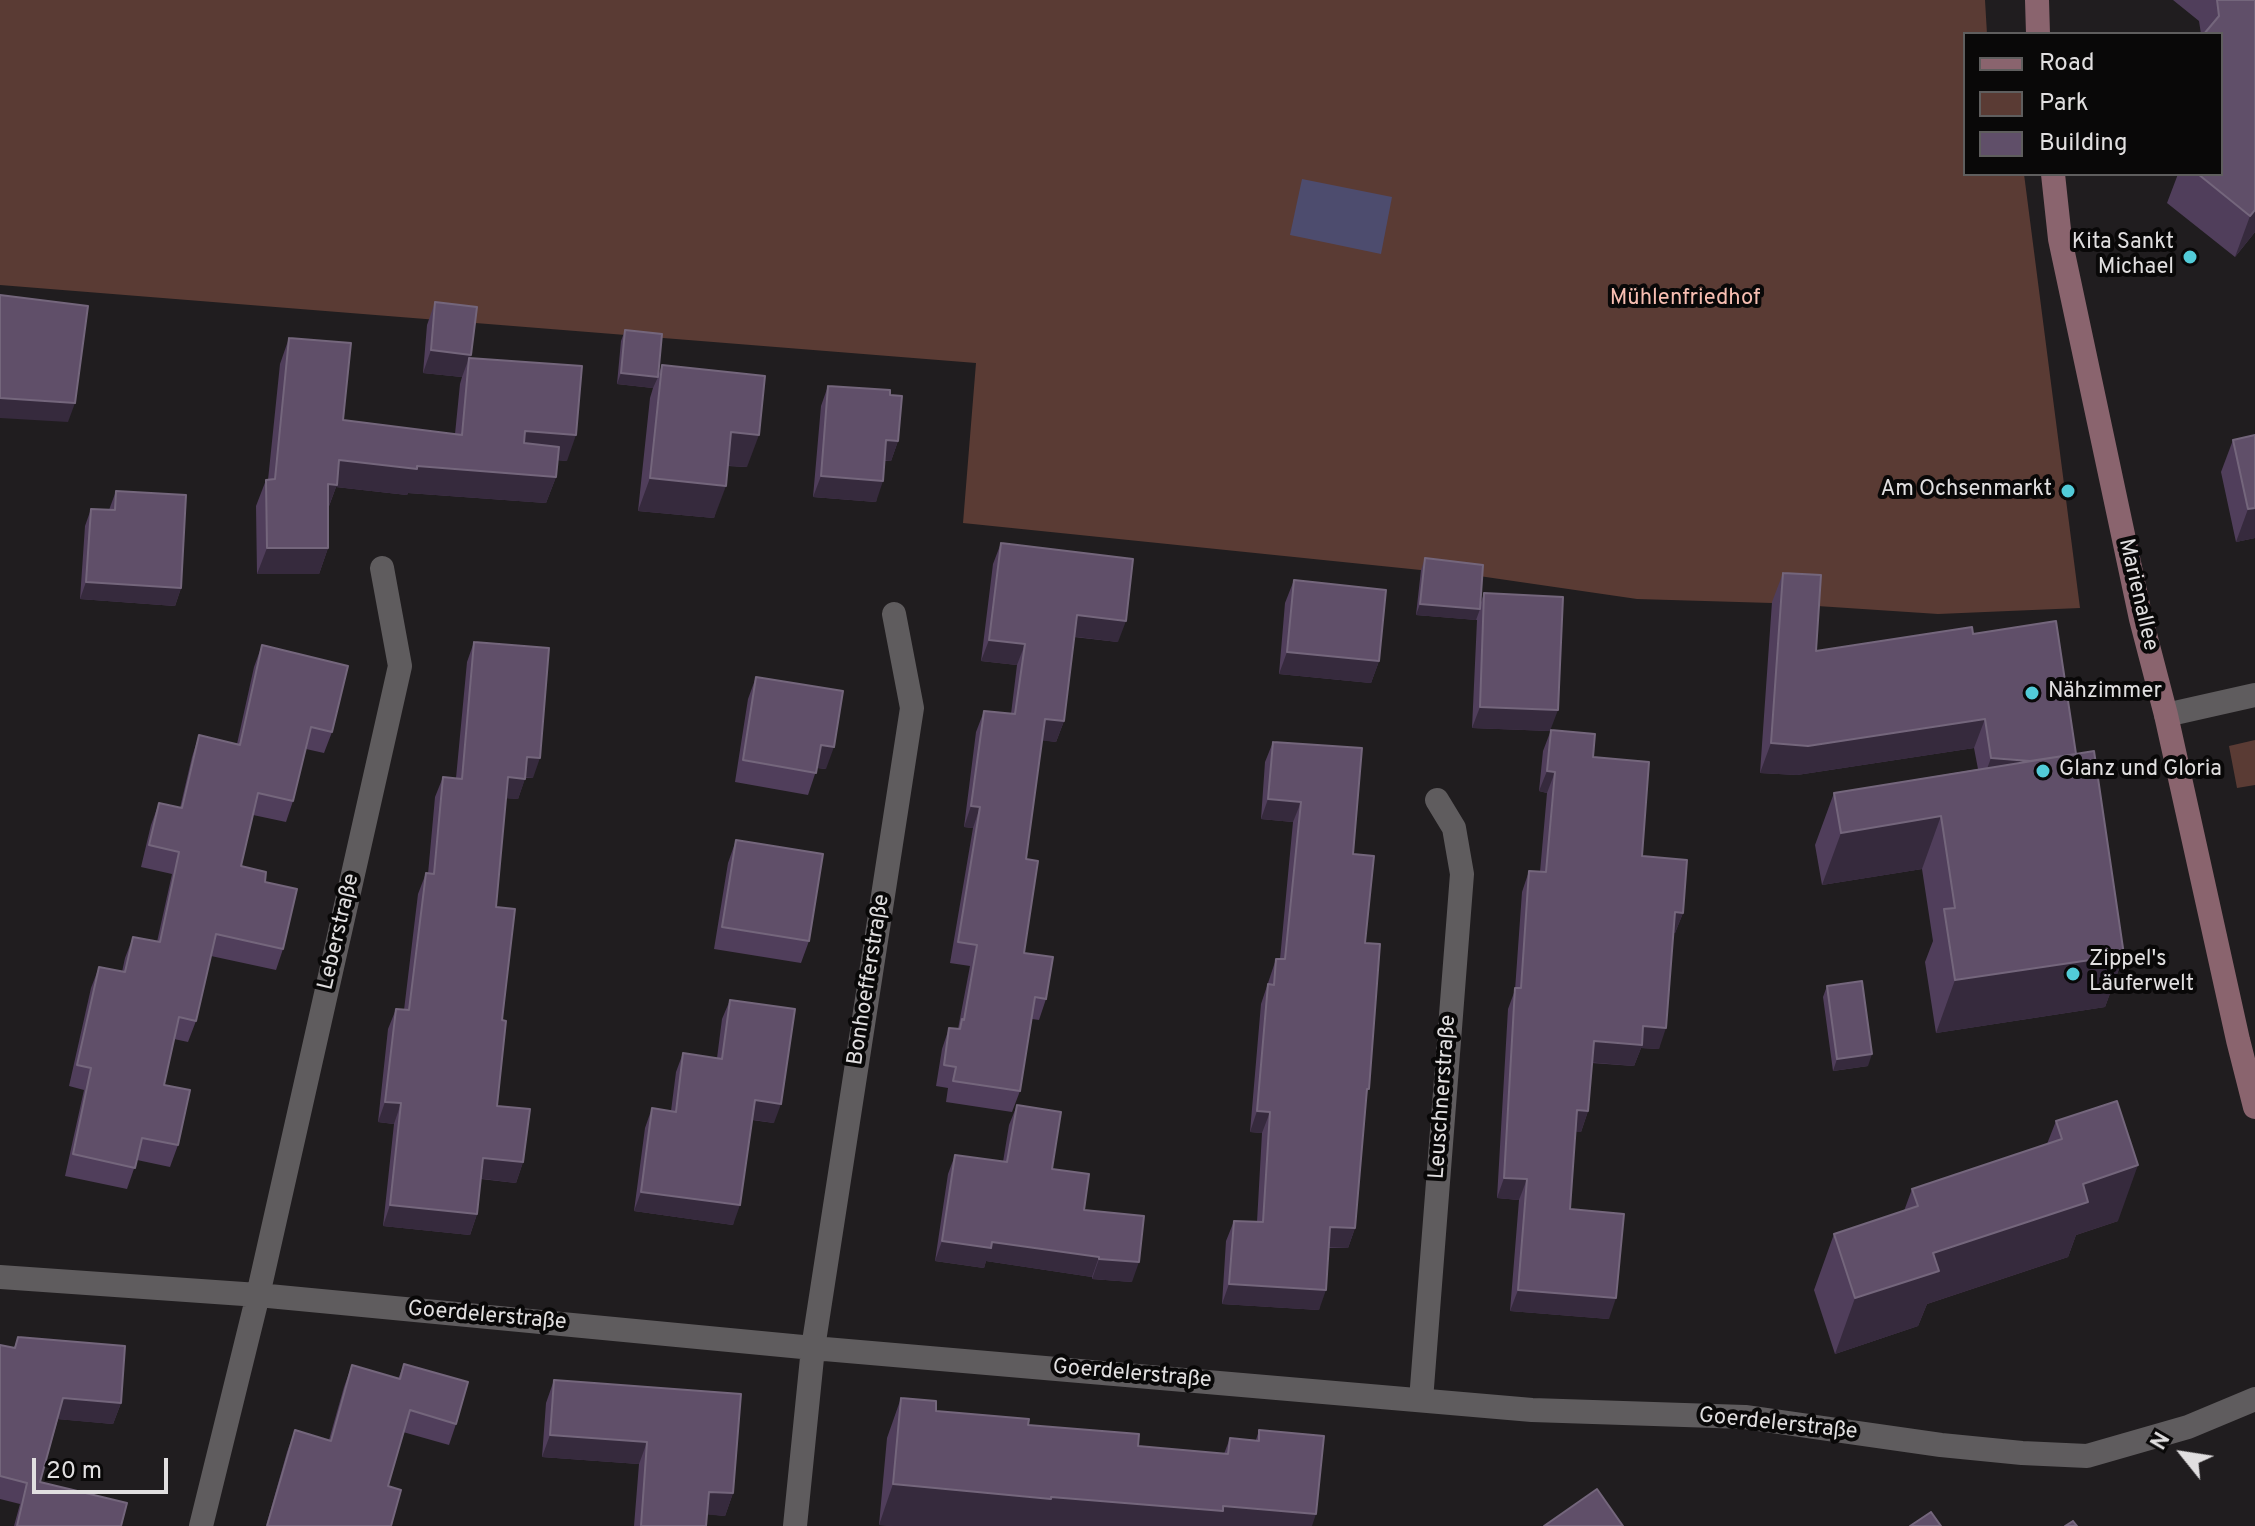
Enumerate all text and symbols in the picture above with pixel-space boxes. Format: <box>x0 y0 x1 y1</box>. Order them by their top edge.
legend <box>1963 32 2223 176</box>
text: Road <box>2039 49 2095 79</box>
text: Park <box>2039 89 2089 119</box>
text: Building <box>2039 129 2128 159</box>
place label: Kita Sankt Michael <box>2072 231 2174 282</box>
marker: Kita Sankt Michael <box>2181 248 2199 266</box>
park label: Mühlenfriedhof <box>1610 287 1760 313</box>
place label: Am Ochsenmarkt <box>1880 478 2052 504</box>
marker: Am Ochsenmarkt <box>2059 482 2077 500</box>
street label: Marienallee <box>2111 536 2163 654</box>
place label: Nähzimmer <box>2048 680 2162 706</box>
marker: Nähzimmer <box>2023 684 2041 702</box>
place label: Glanz und Gloria <box>2059 758 2222 784</box>
marker: Glanz und Gloria <box>2034 762 2052 780</box>
street label: Leberstraße <box>314 871 366 993</box>
street label: Bonhoefferstraße <box>843 893 897 1067</box>
place label: Zippel's Läuferwelt <box>2089 948 2194 1000</box>
marker: Zippel's Läuferwelt <box>2064 965 2082 983</box>
street label: Leuschnerstraße <box>1425 1014 1463 1180</box>
street label: Goerdelerstraße <box>406 1297 568 1337</box>
street label: Goerdelerstraße <box>1051 1355 1213 1395</box>
street label: Goerdelerstraße <box>1697 1404 1859 1446</box>
north arrow <box>2143 1414 2223 1494</box>
text: N <box>2146 1428 2177 1455</box>
scale bar <box>36 1442 172 1492</box>
text: 20 m <box>46 1457 102 1487</box>

